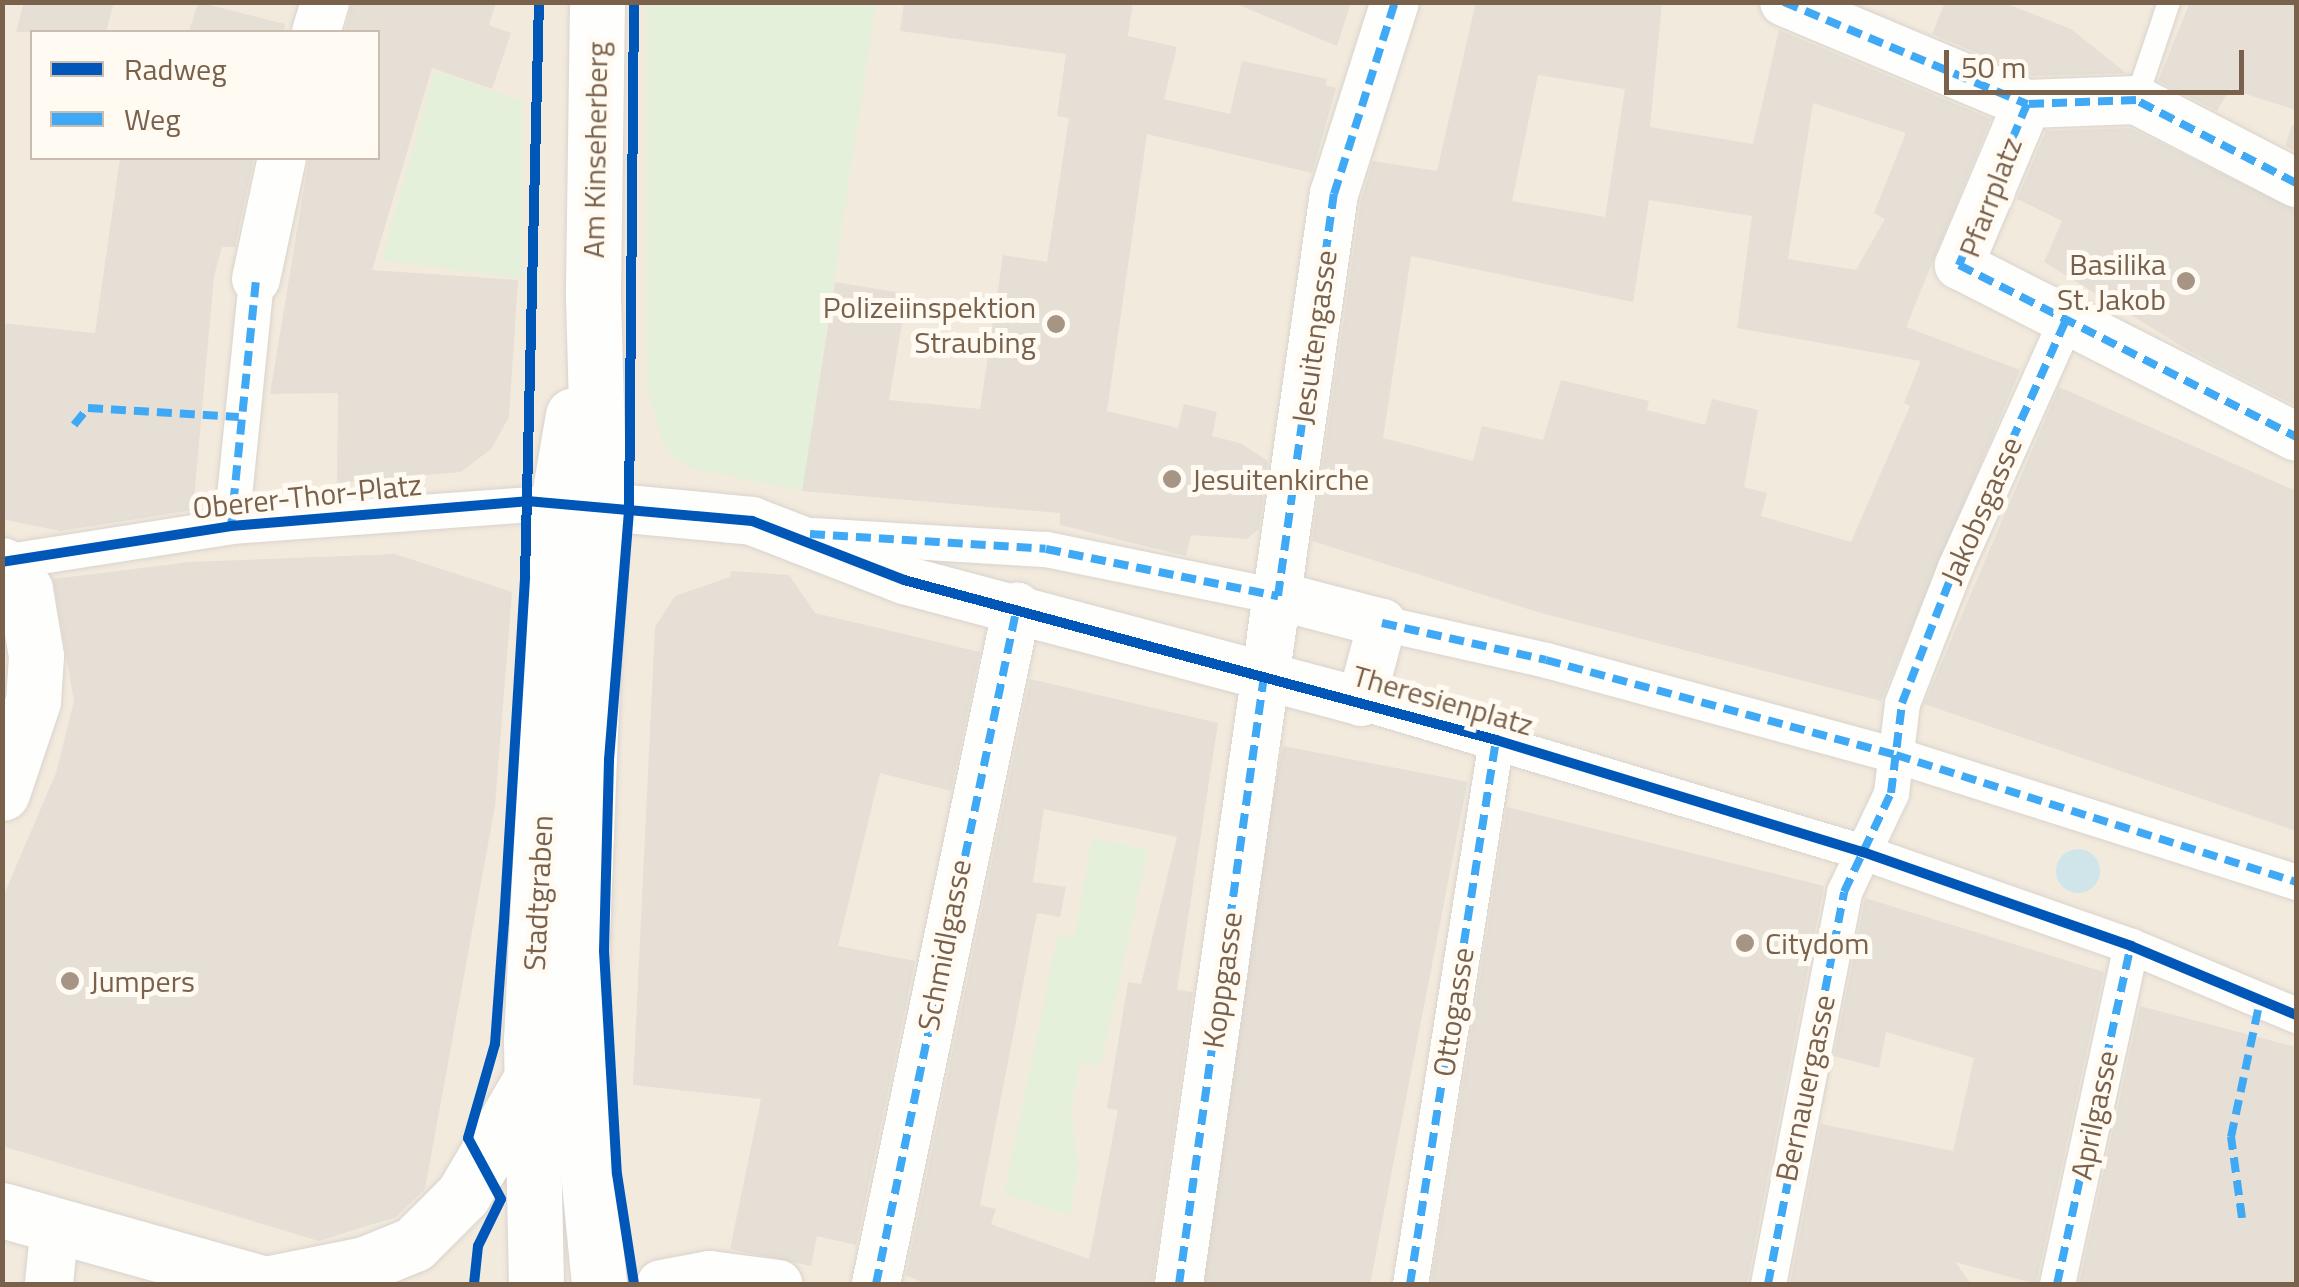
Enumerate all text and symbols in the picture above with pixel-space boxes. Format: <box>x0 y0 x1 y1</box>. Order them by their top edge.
legend <box>30 30 380 160</box>
scale bar <box>1949 30 2249 92</box>
street label: Am Kinseherberg <box>575 41 615 259</box>
text: 50 m <box>1961 44 2026 90</box>
text: Radweg <box>124 46 227 92</box>
text: Weg <box>124 96 181 142</box>
street label: Pfarrplatz <box>1951 132 2029 262</box>
place label: Basilika St. Jakob <box>2057 246 2166 316</box>
street label: Jesuitengasse <box>1284 248 1344 426</box>
marker: Basilika St. Jakob <box>2175 270 2197 292</box>
place label: Polizeiinspektion Straubing <box>823 289 1036 360</box>
marker: Polizeiinspektion Straubing <box>1045 313 1067 335</box>
street label: Jakobsgasse <box>1933 431 2029 589</box>
place label: Jesuitenkirche <box>1192 461 1369 497</box>
street label: Oberer-Thor-Platz <box>191 466 423 526</box>
marker: Jesuitenkirche <box>1161 468 1183 490</box>
street label: Theresienplatz <box>1349 657 1537 743</box>
street label: Stadtgraben <box>516 814 560 972</box>
street label: Schmidlgasse <box>910 856 978 1034</box>
street label: Koppgasse <box>1195 909 1249 1051</box>
place label: Citydom <box>1765 925 1869 961</box>
marker: Citydom <box>1734 932 1756 954</box>
street label: Ottogasse <box>1425 945 1481 1079</box>
place label: Jumpers <box>90 963 195 999</box>
marker: Jumpers <box>59 970 81 992</box>
street label: Bernauergasse <box>1768 991 1842 1185</box>
street label: Aprilgasse <box>2063 1047 2125 1183</box>

